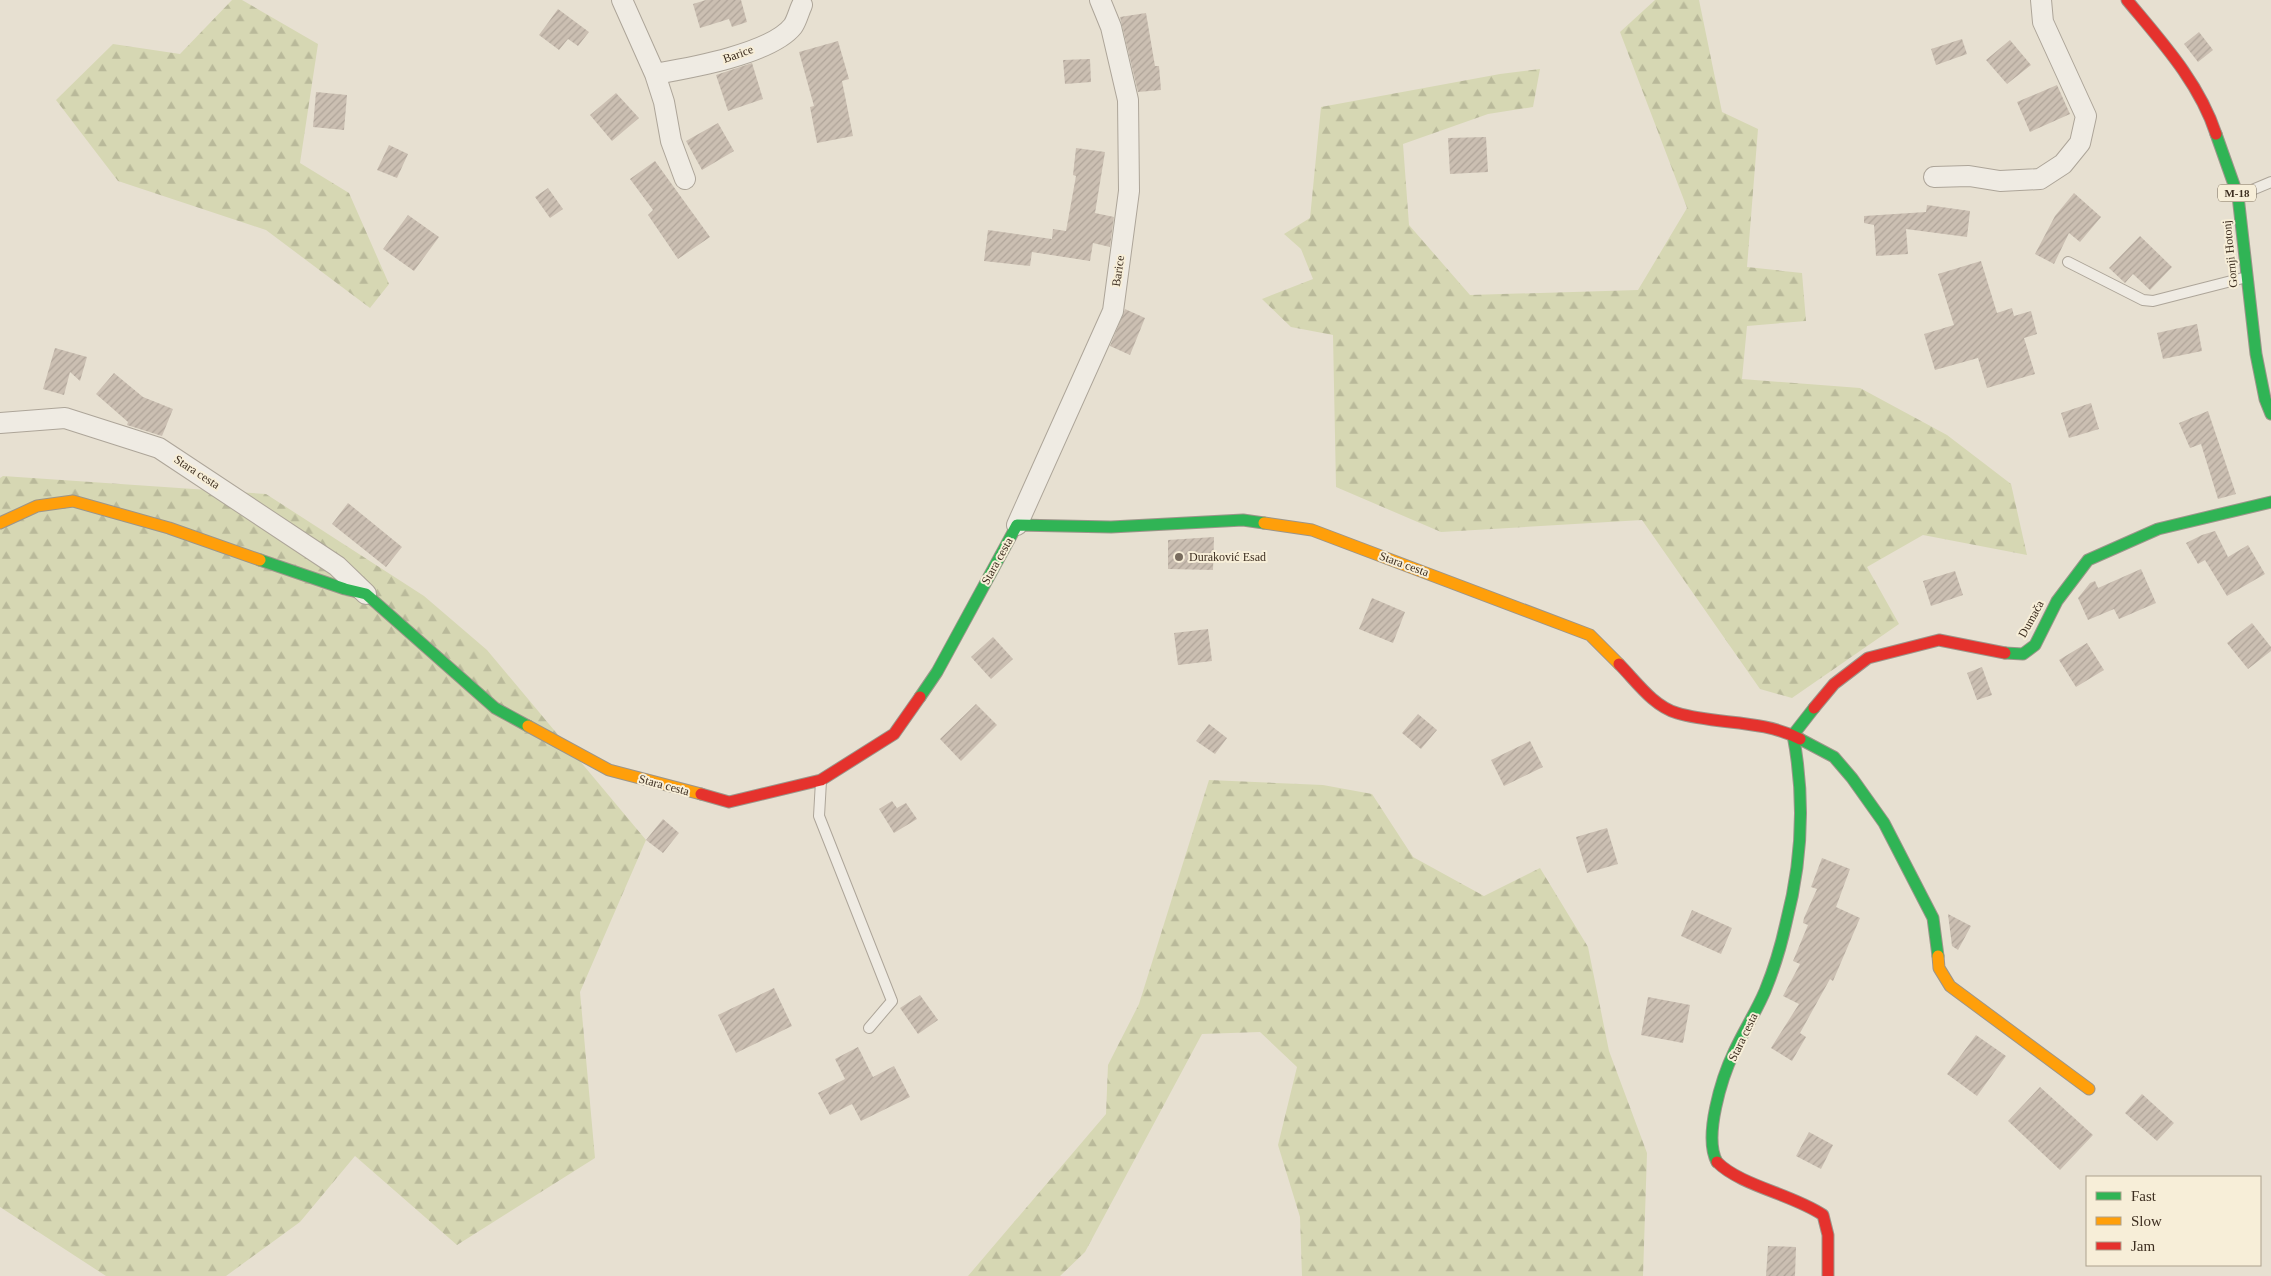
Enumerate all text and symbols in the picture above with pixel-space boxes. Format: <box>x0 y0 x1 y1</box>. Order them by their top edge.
street label: Barice <box>721 42 755 66</box>
road number: M-18 <box>2218 184 2256 202</box>
street label: Gornji Hotonj <box>2220 220 2240 288</box>
street label: Barice <box>1109 255 1127 287</box>
street label: Stara cesta <box>172 452 223 492</box>
street label: Stara cesta <box>978 534 1016 587</box>
street label: Stara cesta <box>1377 549 1431 580</box>
place label: Duraković Esad <box>1189 550 1266 564</box>
marker: Duraković Esad <box>1173 551 1185 563</box>
street label: Dumača <box>2015 598 2047 640</box>
street label: Stara cesta <box>637 772 691 799</box>
street label: Stara cesta <box>1725 1010 1761 1063</box>
legend <box>2086 1176 2261 1266</box>
text: Fast <box>2131 1188 2157 1204</box>
text: Slow <box>2131 1213 2162 1229</box>
text: Jam <box>2131 1238 2155 1254</box>

